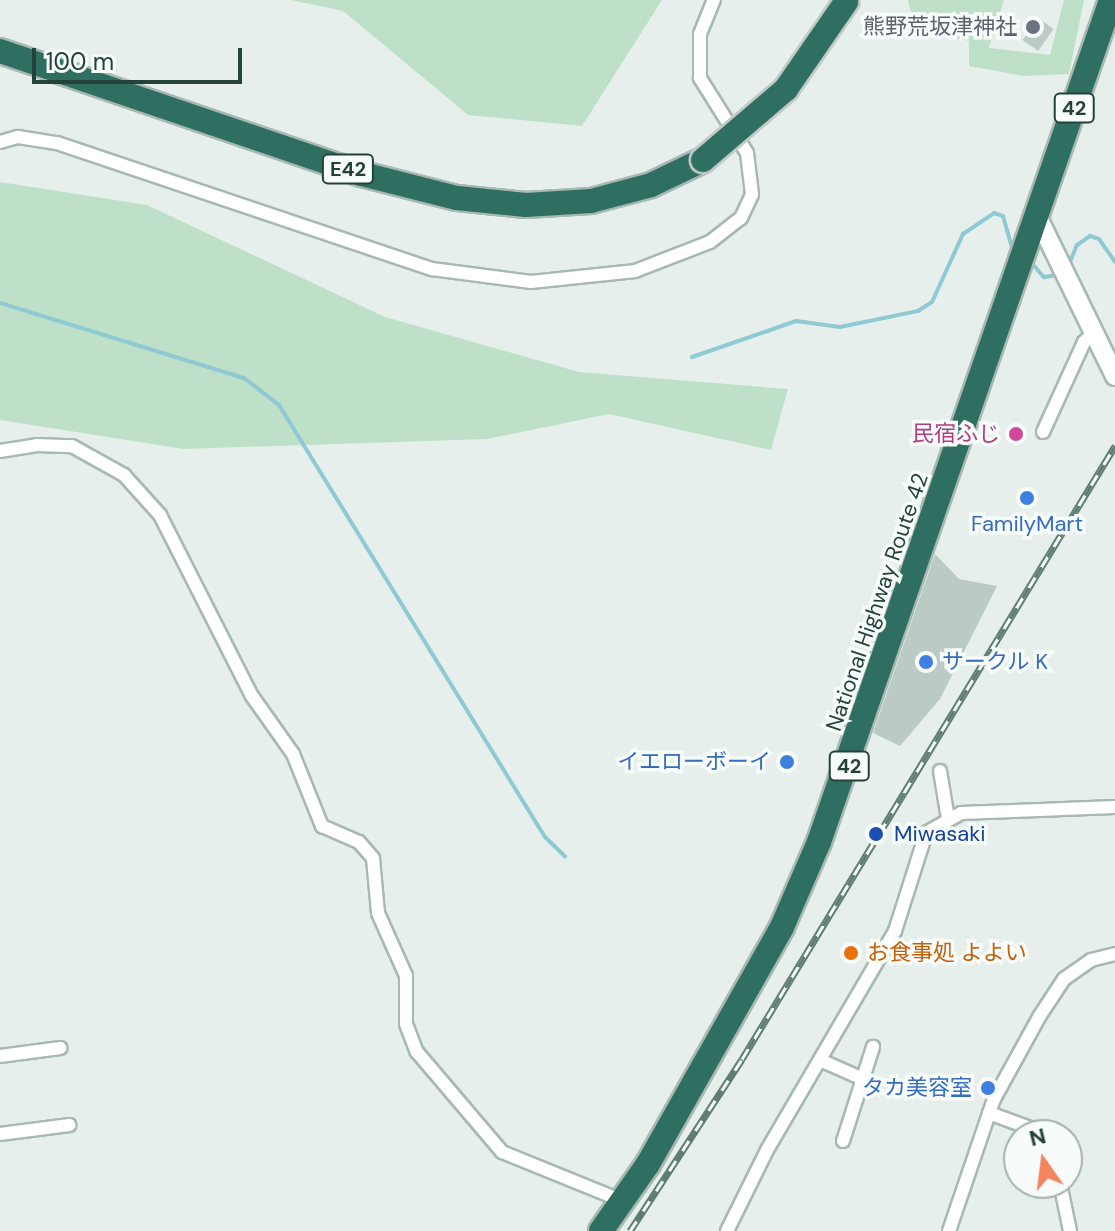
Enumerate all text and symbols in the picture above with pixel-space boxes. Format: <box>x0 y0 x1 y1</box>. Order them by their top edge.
place label: 熊野荒坂津神社 <box>863 14 1017 40</box>
marker: 熊野荒坂津神社 <box>1024 18 1042 36</box>
scale bar <box>36 32 246 82</box>
text: 100 m <box>46 46 114 77</box>
road number: 42 <box>1052 92 1096 124</box>
road number: E42 <box>320 153 376 185</box>
place label: 民宿ふじ <box>912 421 1000 447</box>
marker: 民宿ふじ <box>1007 425 1025 443</box>
street label: National Highway Route 42 <box>820 469 934 735</box>
marker: FamilyMart <box>1018 489 1036 507</box>
place label: FamilyMart <box>971 511 1083 537</box>
place label: サークル K <box>942 649 1049 675</box>
marker: サークル K <box>917 653 935 671</box>
place label: イエローボーイ <box>617 749 771 775</box>
road number: 42 <box>827 750 871 782</box>
marker: イエローボーイ <box>778 753 796 771</box>
place label: Miwasaki <box>894 821 986 847</box>
marker: Miwasaki <box>865 823 887 845</box>
place label: お食事処 よよい <box>867 940 1027 966</box>
marker: お食事処 よよい <box>842 944 860 962</box>
place label: タカ美容室 <box>862 1075 972 1101</box>
marker: タカ美容室 <box>979 1079 997 1097</box>
north arrow <box>1003 1119 1083 1199</box>
text: N <box>1026 1121 1049 1153</box>

